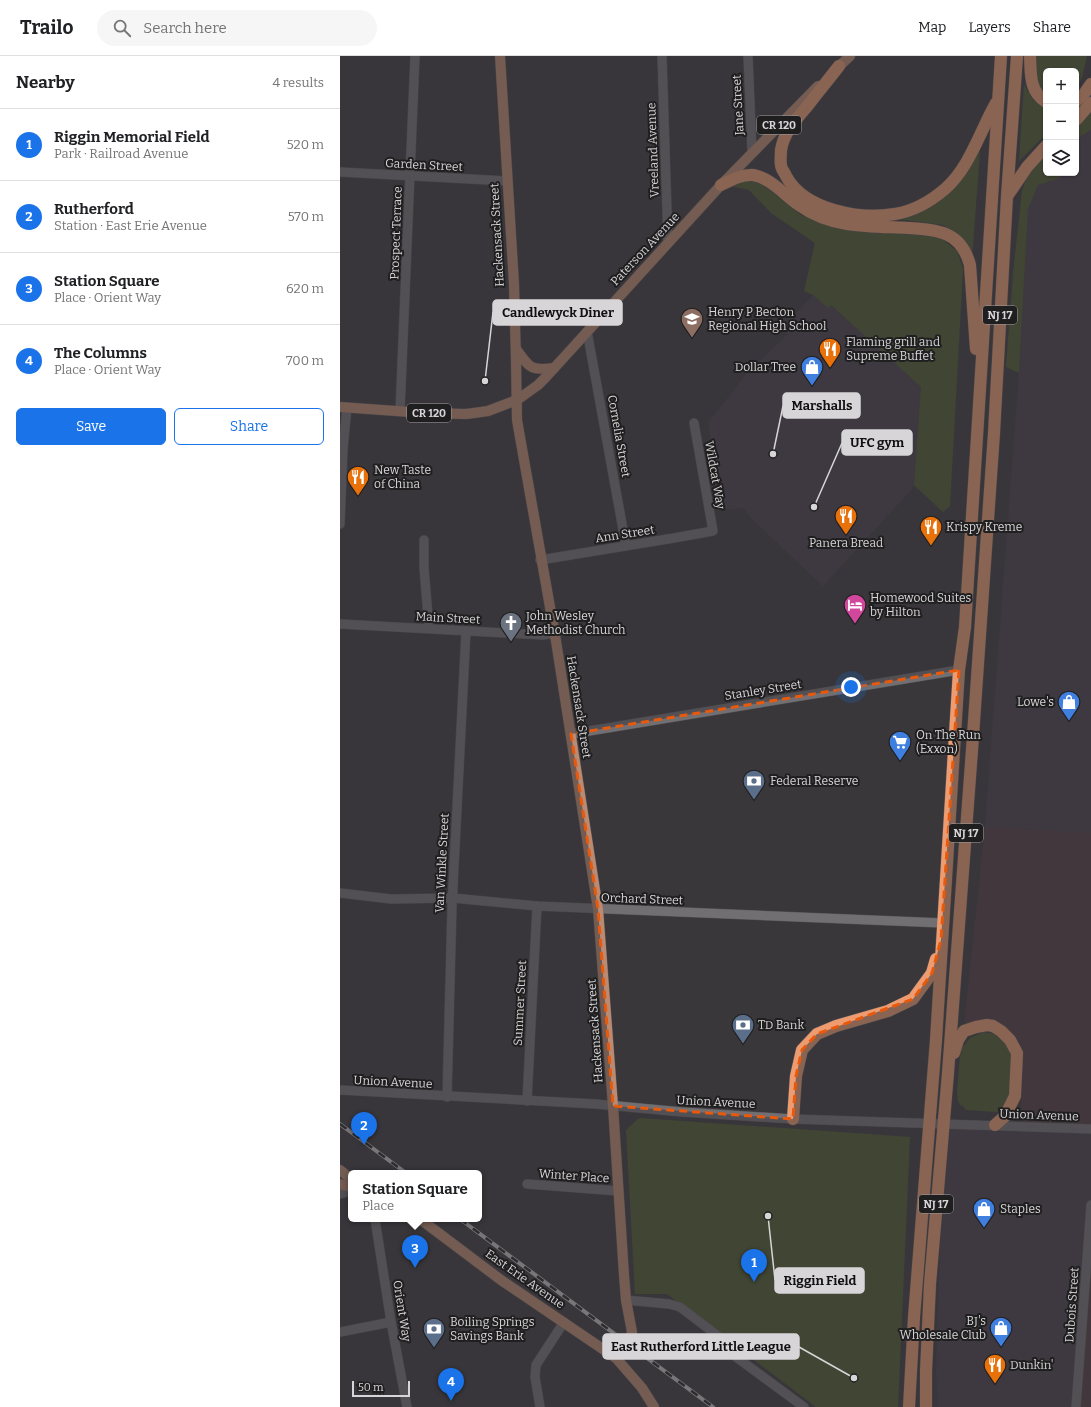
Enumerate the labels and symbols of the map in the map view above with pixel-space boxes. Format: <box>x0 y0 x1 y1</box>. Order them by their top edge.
street label: Jane Street <box>729 74 747 137</box>
street label: Vreeland Avenue <box>644 102 662 198</box>
road number: CR 120 <box>757 116 801 134</box>
street label: Garden Street <box>385 156 464 174</box>
street label: Hackensack Street <box>487 182 507 287</box>
street label: Prospect Terrace <box>387 186 405 280</box>
street label: Paterson Avenue <box>608 210 682 288</box>
callout: Candlewyck Diner <box>493 300 622 325</box>
text: Candlewyck Diner <box>502 305 614 320</box>
place label: Henry P Becton Regional High School <box>708 305 827 333</box>
school or university icon: Henry P Becton Regional High School <box>679 306 705 339</box>
road number: NJ 17 <box>983 306 1017 324</box>
place label: Flaming grill and Supreme Buffet <box>846 335 940 363</box>
restaurant icon: Flaming grill and Supreme Buffet <box>817 336 843 369</box>
shop icon: Dollar Tree <box>799 354 825 387</box>
place label: Dollar Tree <box>735 360 796 374</box>
callout: Marshalls <box>783 393 860 418</box>
street label: Cornelia Street <box>605 394 633 479</box>
text: Marshalls <box>792 398 852 413</box>
road number: CR 120 <box>407 404 451 422</box>
callout: UFC gym <box>842 430 912 455</box>
text: UFC gym <box>850 435 905 450</box>
street label: Wildcat Way <box>702 440 728 511</box>
place label: New Taste of China <box>374 463 431 491</box>
restaurant icon: New Taste of China <box>345 464 371 497</box>
restaurant icon: Panera Bread <box>833 503 859 536</box>
restaurant icon: Krispy Kreme <box>918 514 944 547</box>
place label: Krispy Kreme <box>946 520 1022 534</box>
street label: Ann Street <box>594 522 656 546</box>
place label: Panera Bread <box>809 536 883 550</box>
place label: Homewood Suites by Hilton <box>870 591 971 619</box>
hotel icon: Homewood Suites by Hilton <box>842 592 868 625</box>
street label: Main Street <box>415 609 481 627</box>
place label: John Wesley Methodist Church <box>525 609 626 637</box>
church icon: John Wesley Methodist Church <box>498 610 524 643</box>
street label: Hackensack Street <box>564 655 594 760</box>
street label: Stanley Street <box>723 677 803 703</box>
your location <box>841 677 861 697</box>
shop icon: Lowe's <box>1056 689 1082 722</box>
place label: Lowe's <box>1017 695 1054 709</box>
place label: On The Run (Exxon) <box>916 728 981 756</box>
supermarket icon: On The Run (Exxon) <box>887 729 913 762</box>
bank icon: Federal Reserve <box>741 768 767 801</box>
place label: Federal Reserve <box>770 774 858 788</box>
street label: Van Winkle Street <box>432 812 452 913</box>
road number: NJ 17 <box>949 824 983 842</box>
street label: Orchard Street <box>601 891 684 907</box>
street label: Summer Street <box>511 959 529 1046</box>
street label: Hackensack Street <box>584 978 606 1083</box>
bank icon: TD Bank <box>730 1012 756 1045</box>
place label: TD Bank <box>758 1018 804 1032</box>
street label: Union Avenue <box>353 1073 433 1091</box>
street label: Union Avenue <box>676 1093 756 1111</box>
street label: Union Avenue <box>999 1107 1079 1123</box>
pin: 2 <box>351 1112 377 1145</box>
street label: Winter Place <box>538 1167 610 1185</box>
road number: NJ 17 <box>919 1195 953 1213</box>
shop icon: Staples <box>971 1196 997 1229</box>
place label: Staples <box>1000 1202 1041 1216</box>
pin: 3 <box>402 1235 428 1268</box>
street label: East Erie Avenue <box>483 1246 567 1312</box>
pin: 1 <box>741 1249 767 1282</box>
street label: Dubois Street <box>1062 1266 1082 1343</box>
callout: Riggin Field <box>775 1268 864 1293</box>
text: Riggin Field <box>784 1273 857 1288</box>
street label: Orient Way <box>390 1279 414 1343</box>
place label: BJ's Wholesale Club <box>900 1314 986 1342</box>
place label: Boiling Springs Savings Bank <box>450 1315 535 1343</box>
shop icon: BJ's Wholesale Club <box>988 1315 1014 1348</box>
bank icon: Boiling Springs Savings Bank <box>421 1316 447 1349</box>
callout: East Rutherford Little League <box>603 1334 799 1359</box>
text: East Rutherford Little League <box>611 1339 791 1354</box>
restaurant icon: Dunkin' <box>982 1352 1008 1385</box>
place label: Dunkin' <box>1010 1358 1053 1372</box>
pin: 4 <box>438 1368 464 1401</box>
scale bar <box>352 1379 410 1398</box>

